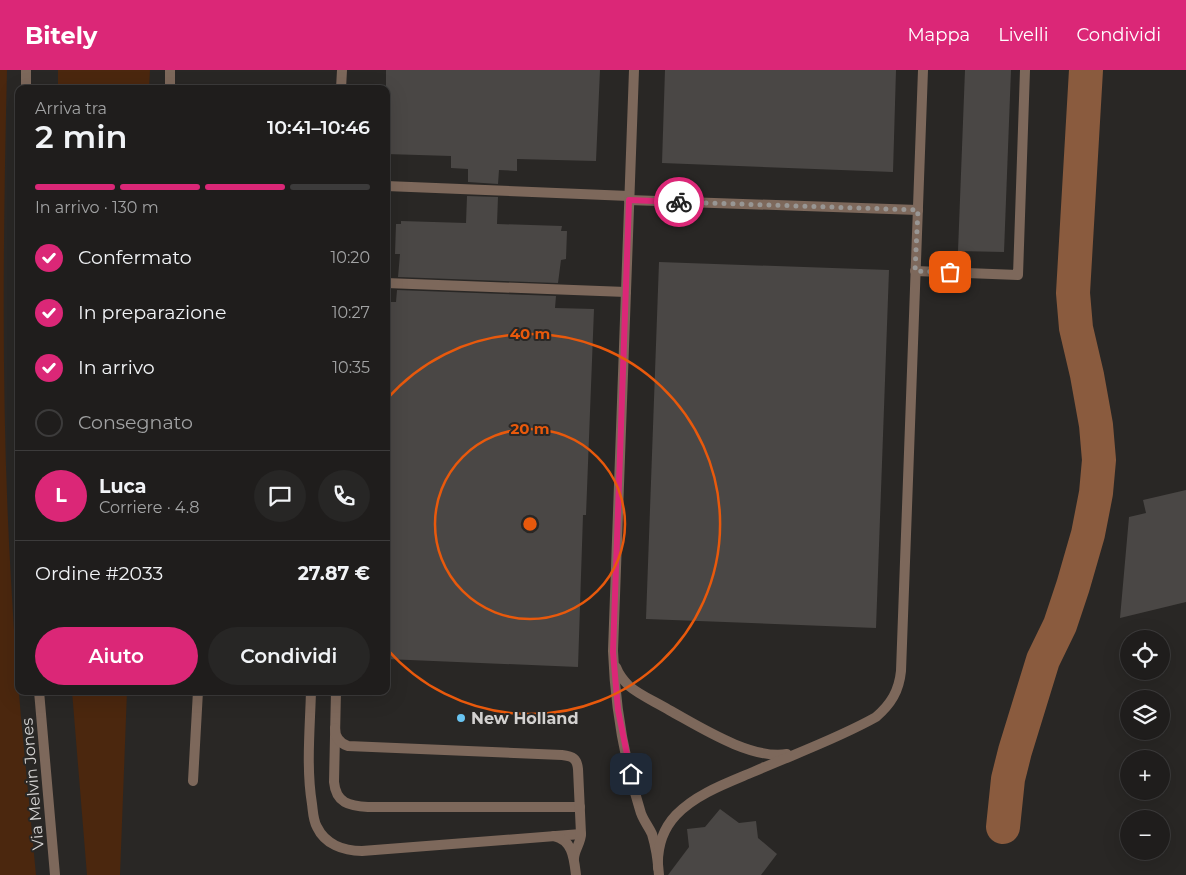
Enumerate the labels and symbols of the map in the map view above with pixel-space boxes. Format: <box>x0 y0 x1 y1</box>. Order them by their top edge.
courier <box>654 177 704 227</box>
pin <box>929 251 971 293</box>
text: 40 m <box>510 324 550 343</box>
text: 20 m <box>510 419 550 438</box>
centre of rings <box>521 515 539 533</box>
place label: New Holland <box>471 709 579 728</box>
marker: New Holland <box>455 712 467 724</box>
street label: Via Melvin Jones <box>17 717 48 851</box>
pin <box>610 753 652 795</box>

